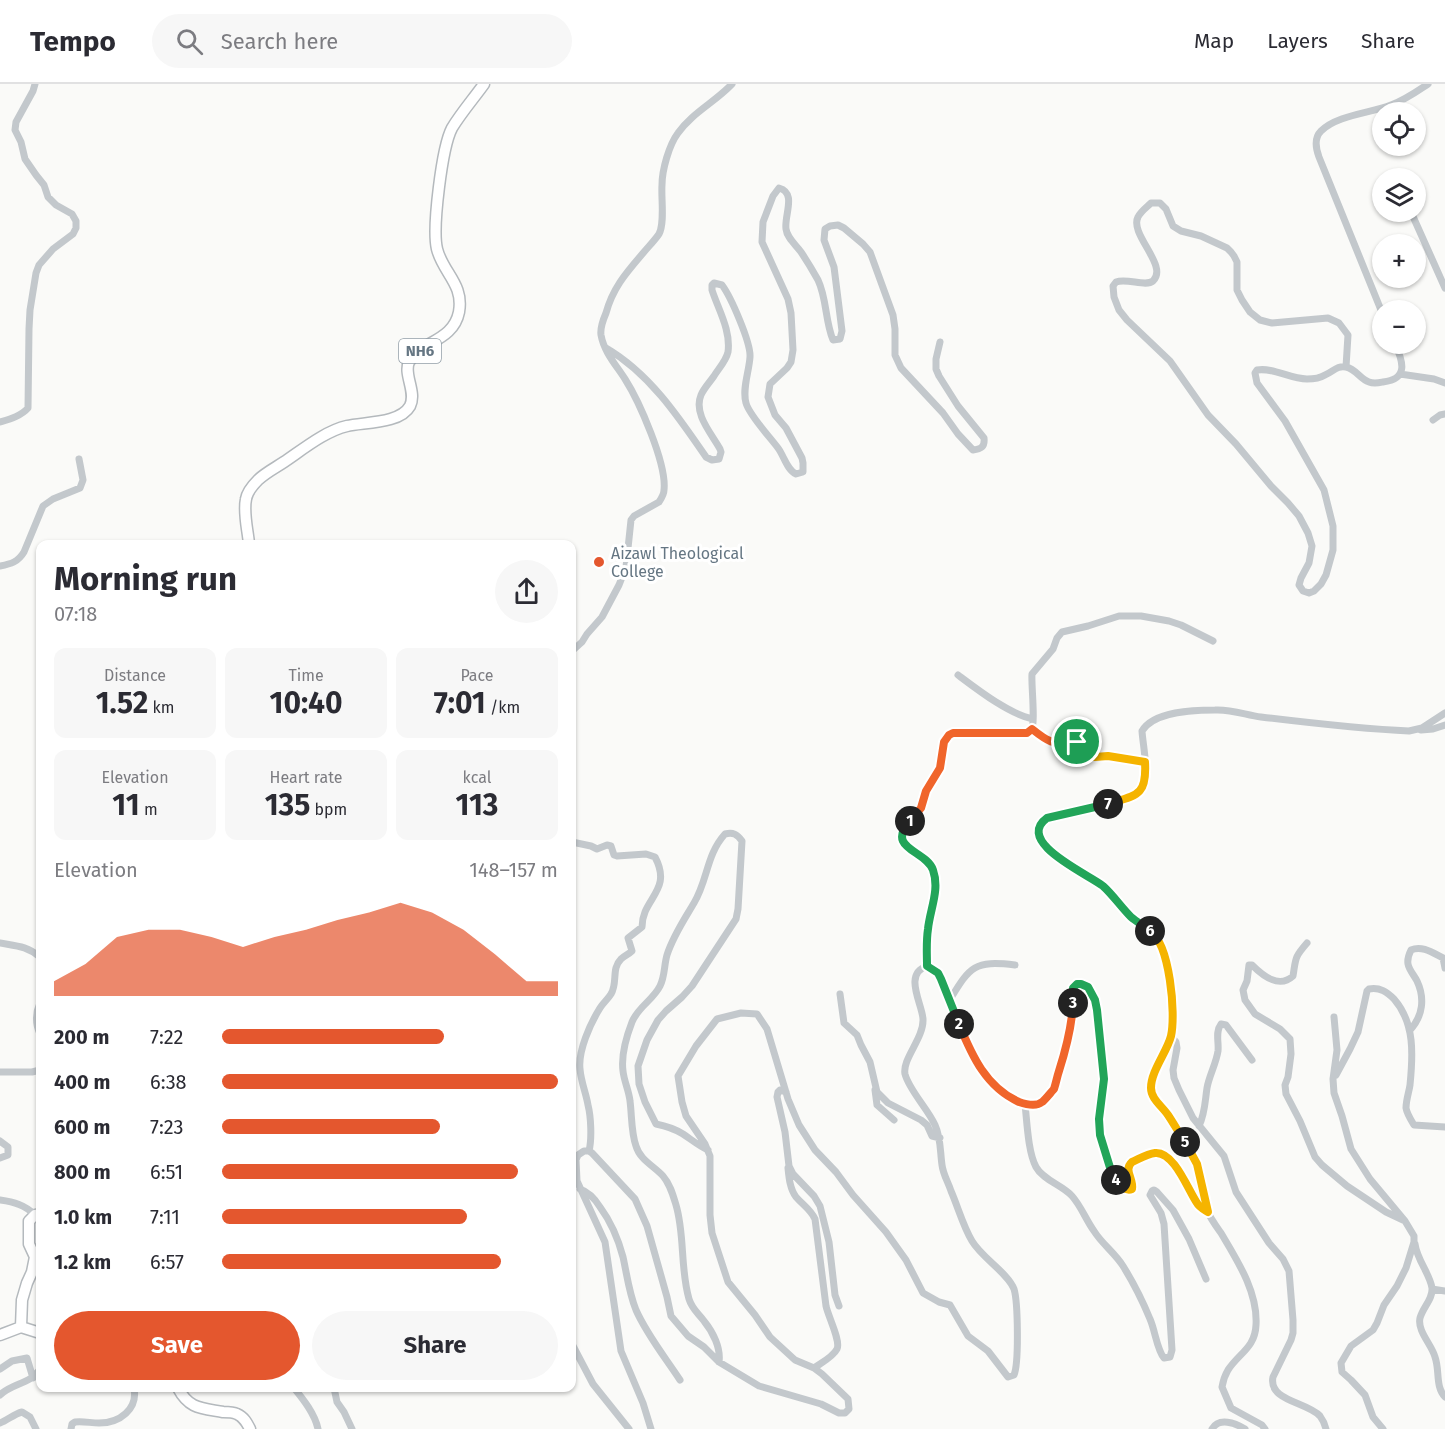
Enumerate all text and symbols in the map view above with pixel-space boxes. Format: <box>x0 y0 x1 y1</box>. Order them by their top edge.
search box <box>152 14 572 68</box>
text: Tempo <box>30 25 116 58</box>
icon: search <box>173 25 206 58</box>
text: Search here <box>221 28 338 55</box>
text: Map <box>1194 28 1234 54</box>
text: Layers <box>1267 28 1328 54</box>
text: Share <box>1361 28 1415 54</box>
map controls <box>1372 102 1426 354</box>
button: locate <box>1372 102 1426 156</box>
button: layers <box>1372 168 1426 222</box>
button: + <box>1372 234 1426 288</box>
button: − <box>1372 300 1426 354</box>
road number: NH6 <box>399 339 441 363</box>
place label: Aizawl Theological College <box>611 544 744 581</box>
marker: Aizawl Theological College <box>592 555 606 569</box>
text: Morning run <box>54 559 237 599</box>
button: share <box>495 560 558 623</box>
text: 07:18 <box>54 602 97 626</box>
text: Distance <box>104 666 166 685</box>
text: Time <box>288 666 324 685</box>
text: Pace <box>460 666 494 685</box>
text: 1.52 <box>96 685 148 721</box>
text: 10:40 <box>269 685 343 721</box>
text: 7:01 <box>434 685 486 721</box>
text: km <box>148 698 174 717</box>
text: /km <box>486 698 520 717</box>
pin <box>1051 716 1102 767</box>
icon: arrive <box>1060 725 1093 758</box>
text: Elevation <box>101 768 169 787</box>
text: Heart rate <box>270 768 342 787</box>
text: kcal <box>463 768 491 787</box>
text: 11 <box>112 787 140 823</box>
text: 135 <box>265 787 310 823</box>
text: 113 <box>456 787 498 823</box>
pin: 7 <box>1093 789 1123 819</box>
text: 7 <box>1104 794 1112 813</box>
text: m <box>140 800 158 819</box>
text: bpm <box>310 800 347 819</box>
pin: 1 <box>895 806 925 836</box>
text: 1 <box>906 811 914 830</box>
text: Elevation <box>54 858 138 882</box>
text: 148–157 m <box>469 858 558 882</box>
pin: 6 <box>1135 916 1165 946</box>
text: 6 <box>1145 921 1155 940</box>
pin: 3 <box>1058 988 1088 1018</box>
text: 3 <box>1069 993 1077 1012</box>
pin: 2 <box>944 1009 974 1039</box>
text: 2 <box>955 1014 963 1033</box>
text: 200 m <box>54 1025 109 1049</box>
text: 7:22 <box>150 1025 183 1049</box>
text: 400 m <box>54 1070 110 1094</box>
text: 6:38 <box>150 1070 187 1094</box>
text: 600 m <box>54 1115 110 1139</box>
text: 7:23 <box>150 1115 183 1139</box>
pin: 5 <box>1170 1127 1200 1157</box>
text: 5 <box>1181 1132 1189 1151</box>
text: 800 m <box>54 1160 111 1184</box>
text: 6:51 <box>150 1160 183 1184</box>
pin: 4 <box>1101 1165 1131 1195</box>
text: 4 <box>1111 1170 1121 1189</box>
text: 1.0 km <box>54 1205 112 1229</box>
text: 7:11 <box>150 1205 180 1229</box>
text: 1.2 km <box>54 1250 111 1274</box>
text: 6:57 <box>150 1250 184 1274</box>
button: Save <box>54 1311 300 1380</box>
button: Share <box>312 1311 558 1380</box>

